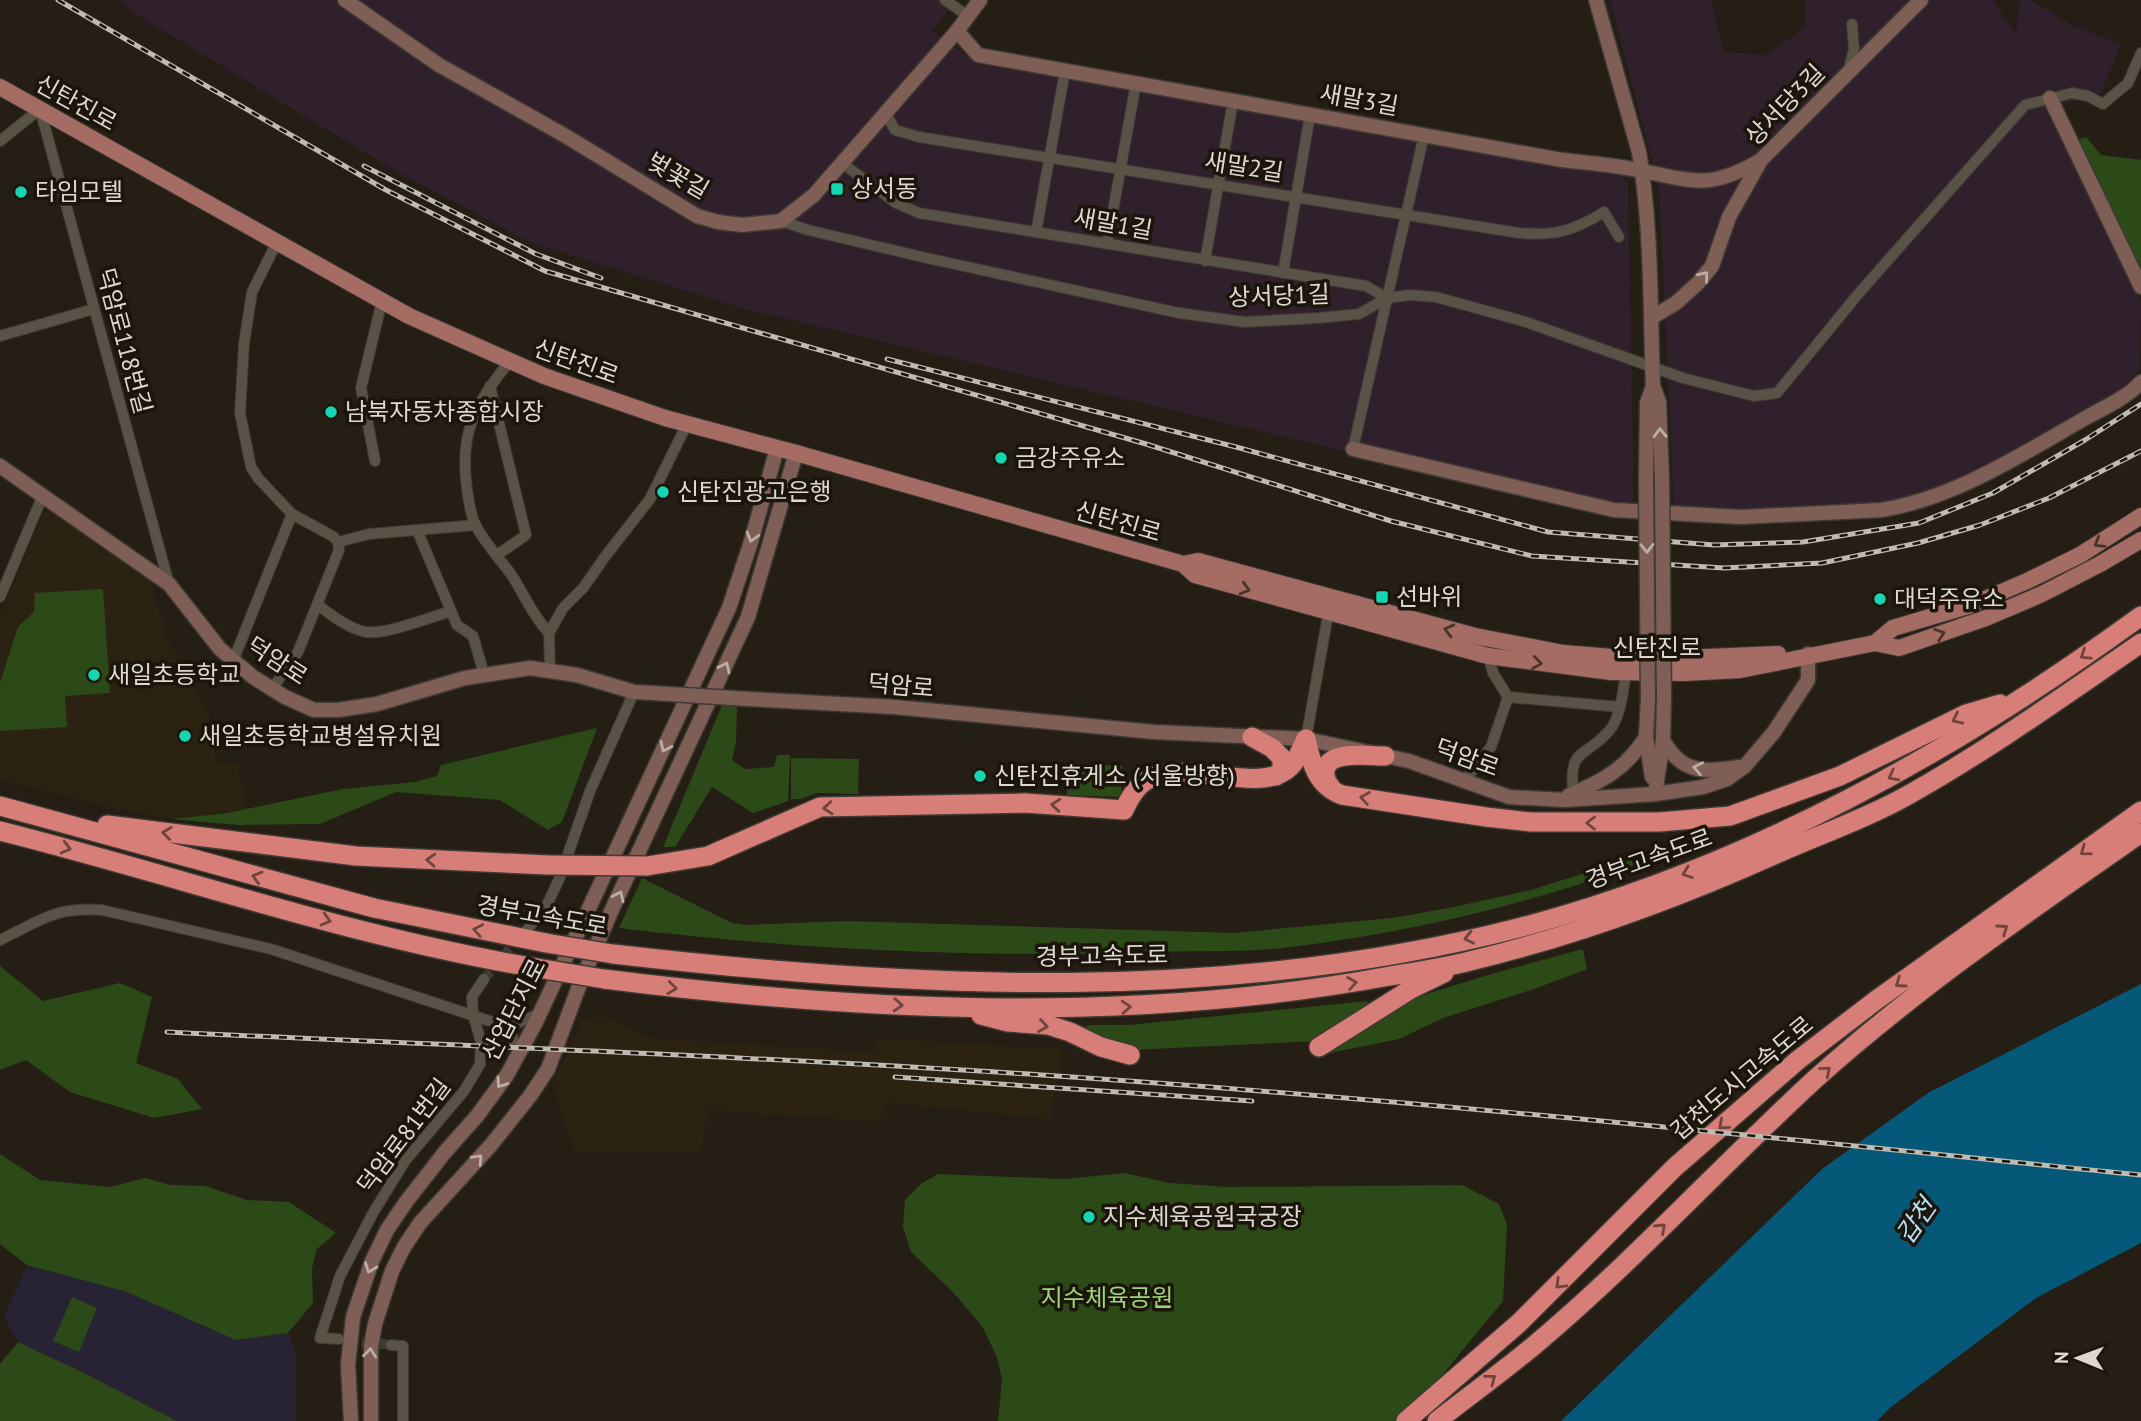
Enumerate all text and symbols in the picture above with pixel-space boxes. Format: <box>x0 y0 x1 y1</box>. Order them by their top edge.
street label: 상서당3길 <box>1738 57 1831 152</box>
street label: 신탄진로 <box>30 68 122 138</box>
street label: 새말3길 <box>1317 77 1401 122</box>
street label: 새말2길 <box>1202 145 1286 188</box>
street label: 벚꽃길 <box>642 146 715 206</box>
place label: 상서동 <box>851 173 917 204</box>
place label: 타임모텔 <box>35 176 123 207</box>
marker: 상서동 <box>829 181 845 197</box>
marker: 타임모텔 <box>13 184 29 200</box>
street label: 새말1길 <box>1071 201 1155 246</box>
street label: 덕암로118번길 <box>90 265 159 417</box>
one-way arrow <box>1695 271 1708 283</box>
street label: 상서당1길 <box>1228 278 1330 313</box>
street label: 신탄진로 <box>529 332 623 391</box>
place label: 남북자동차종합시장 <box>345 396 544 427</box>
marker: 남북자동차종합시장 <box>323 404 339 420</box>
one-way arrow <box>1653 427 1668 438</box>
place label: 금강주유소 <box>1015 442 1125 473</box>
marker: 금강주유소 <box>993 450 1009 466</box>
place label: 신탄진광고은행 <box>677 476 832 507</box>
marker: 신탄진광고은행 <box>655 484 671 500</box>
street label: 신탄진로 <box>1071 494 1165 549</box>
one-way arrow <box>746 531 761 543</box>
one-way arrow <box>2094 534 2107 547</box>
one-way arrow <box>1639 543 1654 554</box>
one-way arrow <box>1239 581 1251 596</box>
place label: 선바위 <box>1396 581 1462 612</box>
place label: 대덕주유소 <box>1894 583 2004 614</box>
marker: 선바위 <box>1374 589 1390 605</box>
marker: 대덕주유소 <box>1872 591 1888 607</box>
one-way arrow <box>1443 624 1455 638</box>
one-way arrow <box>1933 628 1945 642</box>
street label: 덕암로 <box>241 630 313 692</box>
street label: 신탄진로 <box>1613 632 1701 663</box>
one-way arrow <box>2080 647 2093 659</box>
one-way arrow <box>1531 655 1543 670</box>
place label: 새일초등학교 <box>108 659 240 690</box>
one-way arrow <box>716 662 730 674</box>
marker: 새일초등학교 <box>86 667 102 683</box>
street label: 덕암로 <box>867 667 935 704</box>
one-way arrow <box>1952 711 1964 725</box>
place label: 새일초등학교병설유치원 <box>199 720 442 751</box>
marker: 새일초등학교병설유치원 <box>177 728 193 744</box>
street label: 덕암로 <box>1431 732 1504 783</box>
one-way arrow <box>659 740 673 752</box>
place label: 신탄진휴게소 (서울방향) <box>994 760 1235 791</box>
one-way arrow <box>1692 761 1704 776</box>
marker: 신탄진휴게소 (서울방향) <box>972 768 988 784</box>
one-way arrow <box>1887 768 1900 781</box>
one-way arrow <box>1359 791 1371 806</box>
one-way arrow <box>1050 798 1061 813</box>
one-way arrow <box>823 800 834 815</box>
one-way arrow <box>1585 815 1596 830</box>
street label: 경부고속도로 <box>1581 821 1716 896</box>
one-way arrow <box>161 826 173 841</box>
one-way arrow <box>60 840 72 855</box>
one-way arrow <box>2081 843 2093 855</box>
one-way arrow <box>426 852 437 867</box>
one-way arrow <box>1681 864 1693 878</box>
one-way arrow <box>251 871 263 886</box>
street label: 경부고속도로 <box>474 889 610 942</box>
one-way arrow <box>610 891 624 903</box>
one-way arrow <box>320 912 332 926</box>
one-way arrow <box>472 924 484 939</box>
one-way arrow <box>1995 925 2008 937</box>
one-way arrow <box>1463 930 1475 945</box>
street label: 경부고속도로 <box>1035 939 1168 972</box>
street label: 산업단지로 <box>475 954 552 1066</box>
one-way arrow <box>1895 975 1908 987</box>
one-way arrow <box>1346 976 1358 991</box>
one-way arrow <box>666 980 678 995</box>
one-way arrow <box>893 998 904 1013</box>
one-way arrow <box>1121 999 1132 1014</box>
street label: 갑천도시고속도로 <box>1664 1009 1819 1146</box>
one-way arrow <box>1037 1018 1049 1033</box>
one-way arrow <box>1817 1067 1830 1079</box>
street label: 덕암로81번길 <box>350 1072 457 1200</box>
one-way arrow <box>497 1075 509 1088</box>
one-way arrow <box>1718 1117 1731 1129</box>
one-way arrow <box>470 1154 483 1167</box>
water label: 갑천 <box>1888 1189 1945 1250</box>
place label: 지수체육공원국궁장 <box>1103 1201 1302 1232</box>
marker: 지수체육공원국궁장 <box>1081 1209 1097 1225</box>
one-way arrow <box>1653 1224 1666 1237</box>
one-way arrow <box>365 1261 379 1273</box>
one-way arrow <box>1555 1275 1568 1288</box>
park label: 지수체육공원 <box>1041 1282 1173 1313</box>
north arrow <box>2043 1323 2113 1393</box>
one-way arrow <box>363 1347 378 1359</box>
text: N <box>2049 1351 2073 1364</box>
one-way arrow <box>1483 1375 1496 1387</box>

